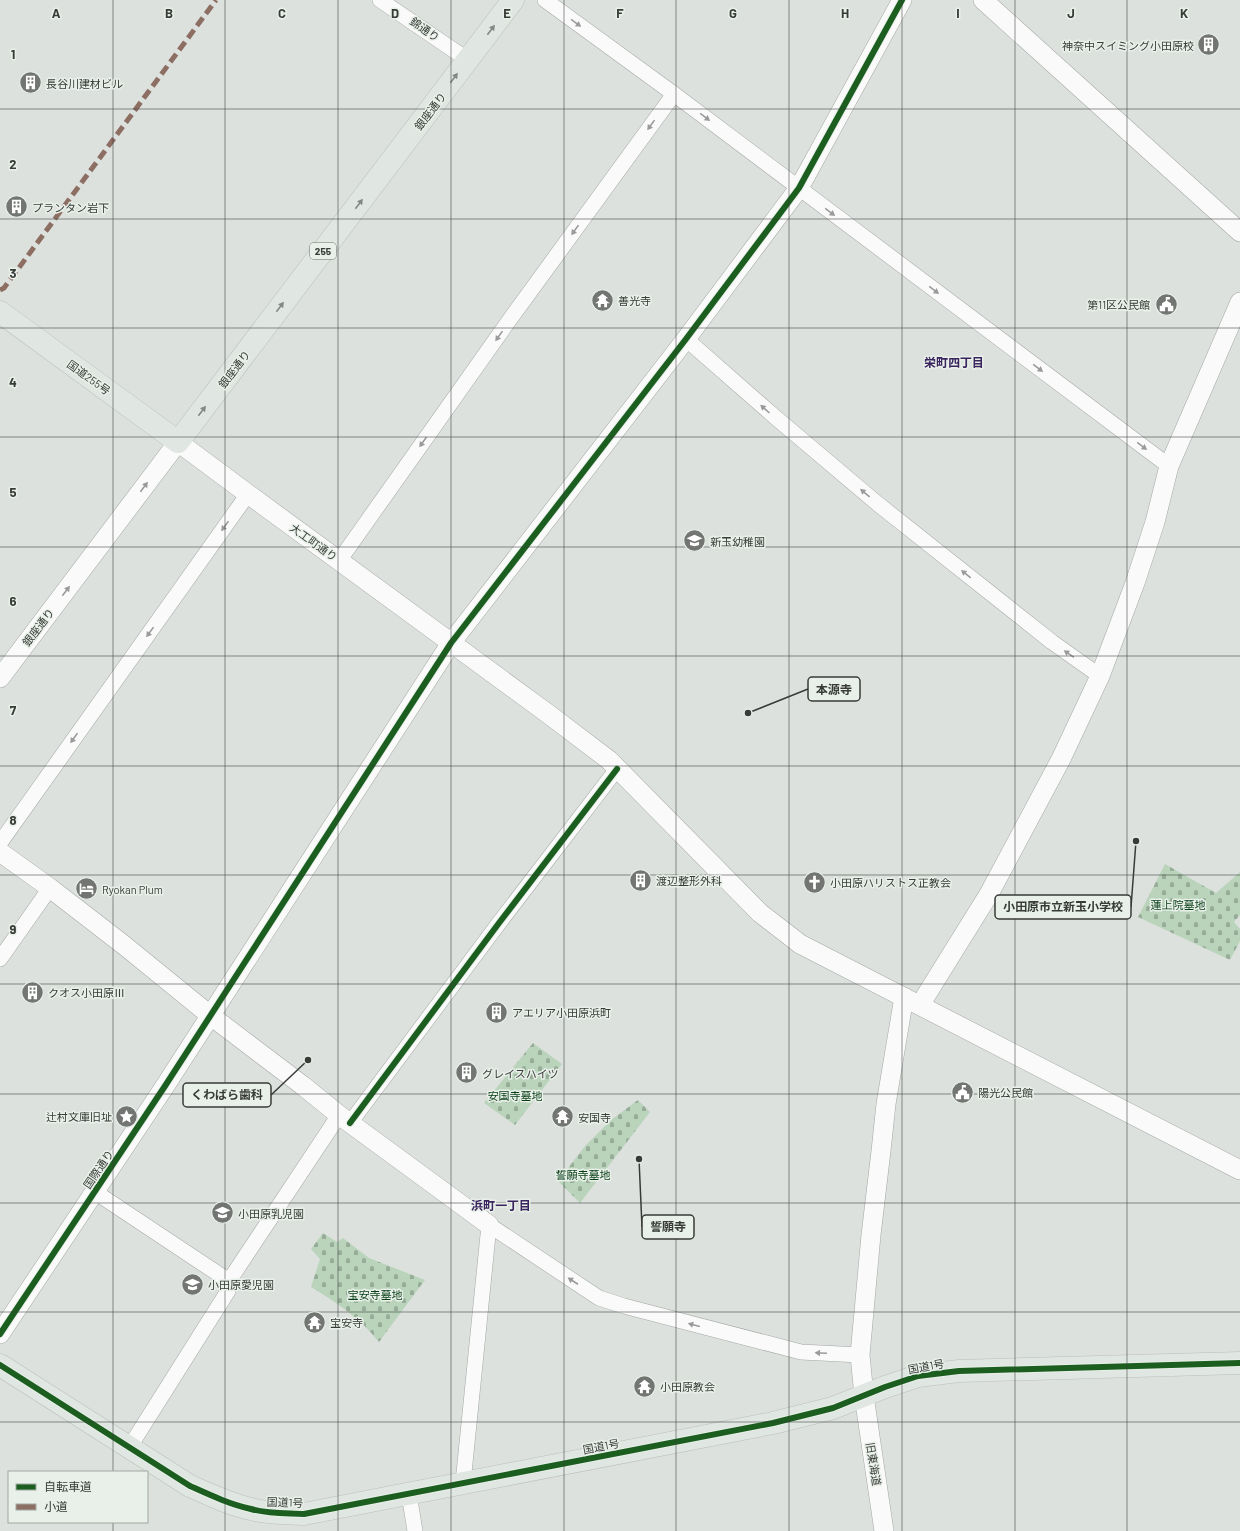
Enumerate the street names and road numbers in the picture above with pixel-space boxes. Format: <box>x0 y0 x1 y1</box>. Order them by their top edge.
street label: 錦通り <box>408 14 442 44</box>
street label: 銀座通り <box>412 90 448 132</box>
road number: 255 <box>310 243 336 259</box>
street label: 銀座通り <box>216 348 252 390</box>
street label: 国道255号 <box>65 357 113 397</box>
street label: 大工町通り <box>288 521 340 563</box>
street label: 銀座通り <box>20 606 56 648</box>
street label: 国際通り <box>80 1147 116 1191</box>
street label: 国道1号 <box>907 1356 945 1376</box>
street label: 国道1号 <box>582 1436 620 1456</box>
street label: 旧東海道 <box>864 1441 884 1487</box>
street label: 国道1号 <box>266 1495 304 1509</box>

